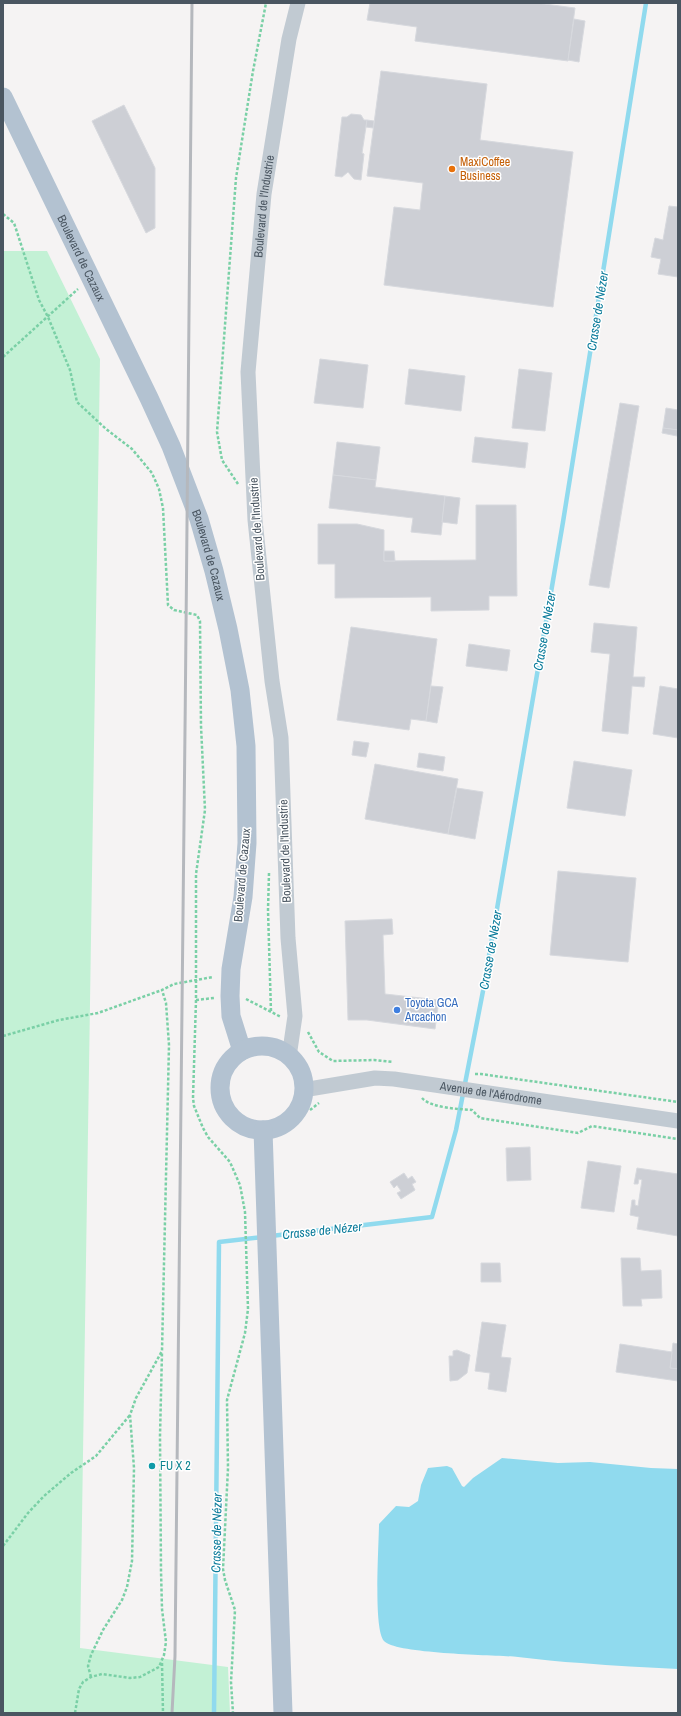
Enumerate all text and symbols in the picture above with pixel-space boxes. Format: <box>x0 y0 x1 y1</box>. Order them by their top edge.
street label: Boulevard de l'Industrie <box>250 154 278 258</box>
place label: MaxiCoffee Business <box>460 154 510 184</box>
marker: MaxiCoffee Business <box>447 164 457 174</box>
street label: Boulevard de Cazaux <box>53 212 109 304</box>
water label: Crasse de Nézer <box>583 270 612 352</box>
street label: Boulevard de l'Industrie <box>245 477 269 581</box>
street label: Boulevard de Cazaux <box>188 507 229 603</box>
water label: Crasse de Nézer <box>529 590 560 672</box>
street label: Boulevard de l'Industrie <box>275 799 295 903</box>
street label: Boulevard de Cazaux <box>230 827 254 923</box>
water label: Crasse de Nézer <box>475 909 506 991</box>
place label: Toyota GCA Arcachon <box>404 995 458 1025</box>
marker: Toyota GCA Arcachon <box>392 1005 402 1015</box>
street label: Avenue de l'Aérodrome <box>438 1078 543 1109</box>
water label: Crasse de Nézer <box>281 1218 363 1243</box>
place label: FU X 2 <box>160 1458 191 1474</box>
marker: FU X 2 <box>147 1461 157 1471</box>
water label: Crasse de Nézer <box>207 1492 226 1573</box>

